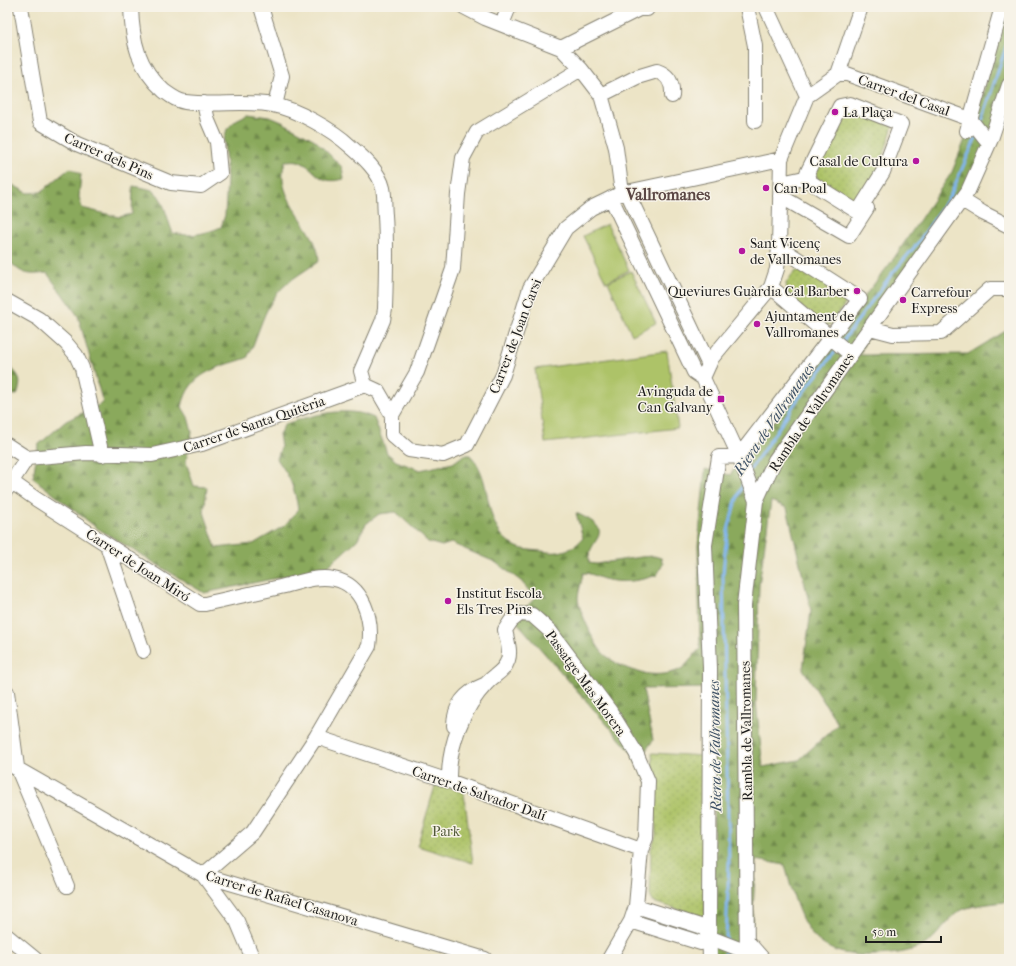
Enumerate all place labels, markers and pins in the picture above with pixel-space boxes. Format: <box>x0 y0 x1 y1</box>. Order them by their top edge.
place label: La Plaça <box>843 104 893 121</box>
marker: La Plaça <box>830 107 840 117</box>
place label: Casal de Cultura <box>810 153 909 170</box>
marker: Casal de Cultura <box>911 156 921 166</box>
place label: Can Poal <box>774 180 827 197</box>
marker: Can Poal <box>761 183 771 193</box>
place label: Sant Vicenç de Vallromanes <box>750 235 841 268</box>
marker: Sant Vicenç de Vallromanes <box>737 246 747 256</box>
place label: Queviures Guàrdia Cal Barber <box>668 283 849 300</box>
place label: Carrefour Express <box>911 284 971 317</box>
marker: Queviures Guàrdia Cal Barber <box>852 286 862 296</box>
marker: Carrefour Express <box>898 295 908 305</box>
place label: Ajuntament de Vallromanes <box>764 308 854 341</box>
marker: Ajuntament de Vallromanes <box>752 319 762 329</box>
place label: Avinguda de Can Galvany <box>637 383 714 416</box>
marker: Avinguda de Can Galvany <box>716 394 726 404</box>
place label: Institut Escola Els Tres Pins <box>456 585 542 618</box>
marker: Institut Escola Els Tres Pins <box>443 596 453 606</box>

